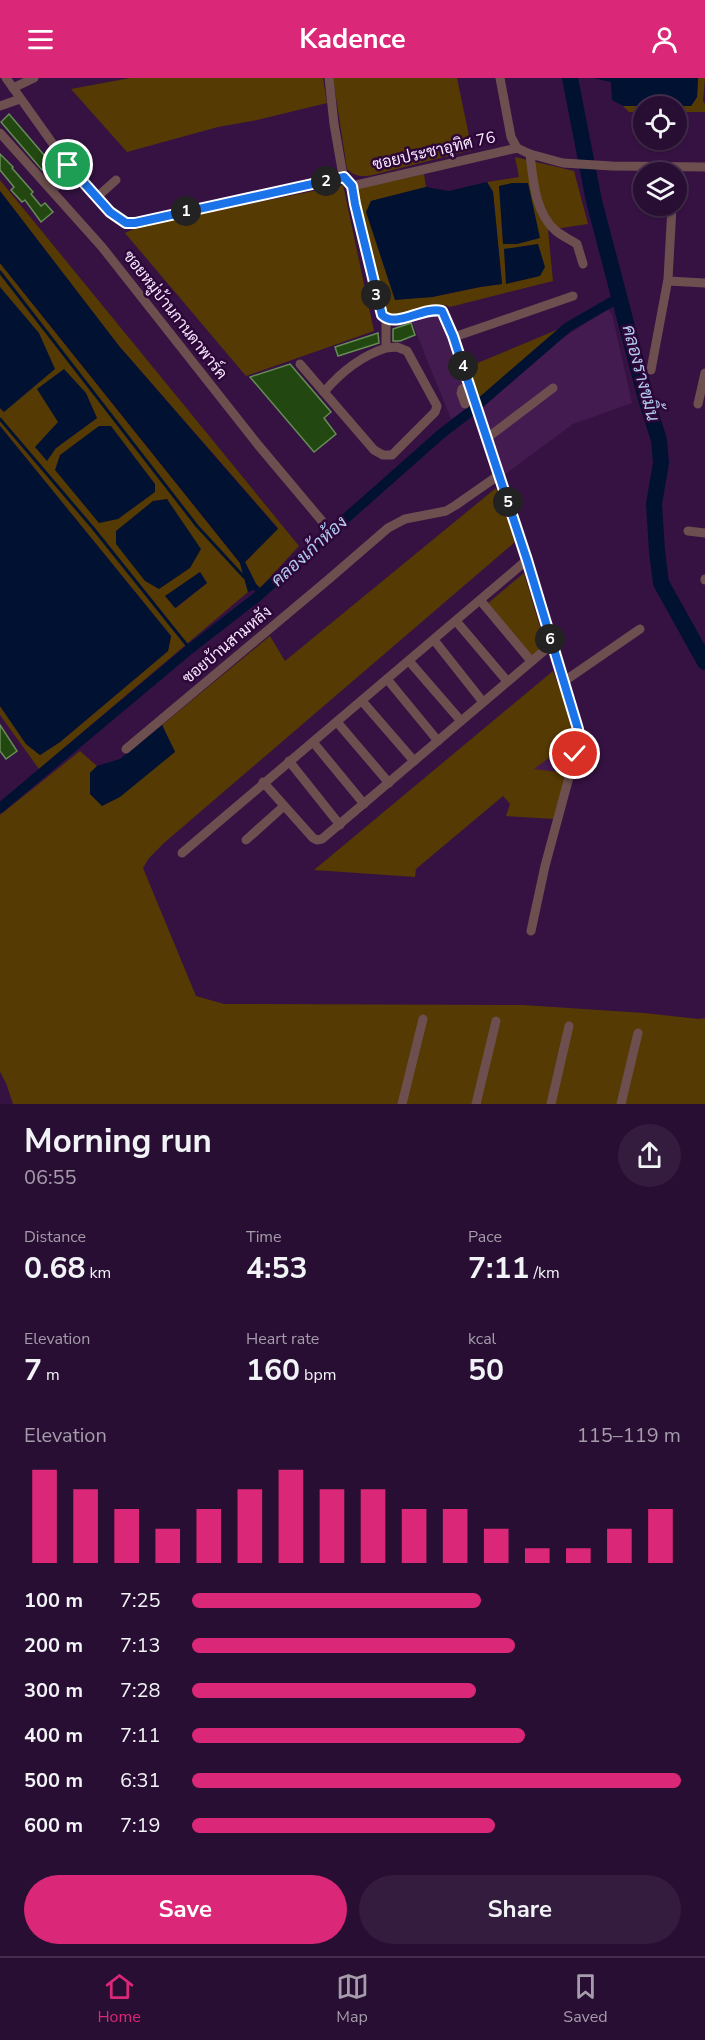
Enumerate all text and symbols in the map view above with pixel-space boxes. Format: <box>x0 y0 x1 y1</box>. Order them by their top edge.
text: Kadence <box>299 21 406 58</box>
icon: menu <box>24 23 57 56</box>
icon: person <box>648 23 681 56</box>
map controls <box>633 96 687 216</box>
button: locate <box>633 96 687 150</box>
street label: ซอยประชาอุทิศ 76 <box>370 126 498 176</box>
pin <box>42 139 93 190</box>
icon: arrive <box>51 148 84 181</box>
button: layers <box>633 162 687 216</box>
pin: 2 <box>311 166 341 196</box>
text: 2 <box>321 170 331 192</box>
pin: 1 <box>171 196 201 226</box>
text: 1 <box>181 200 191 222</box>
street label: ซอยหมู่บ้านกานดาพาร์ค <box>118 245 234 384</box>
pin: 3 <box>361 280 391 310</box>
text: 3 <box>371 284 381 306</box>
water label: คลองรางขมิ้น <box>617 321 669 424</box>
pin: 4 <box>448 351 478 381</box>
text: 4 <box>458 355 468 377</box>
pin: 5 <box>493 487 523 517</box>
text: 5 <box>503 491 513 513</box>
water label: คลองเก้าห้อง <box>266 510 352 592</box>
street label: ซอยบ้านสามหลัง <box>178 601 276 689</box>
pin: 6 <box>535 624 565 654</box>
text: 6 <box>545 628 555 650</box>
pin <box>549 728 600 779</box>
icon: check <box>558 737 591 770</box>
text: Morning run <box>24 1119 212 1164</box>
button: share <box>618 1124 681 1187</box>
text: 06:55 <box>24 1164 77 1191</box>
text: Distance <box>24 1226 86 1248</box>
text: Time <box>246 1226 282 1248</box>
text: Pace <box>468 1226 502 1248</box>
text: 0.68 <box>24 1248 85 1289</box>
text: 4:53 <box>246 1248 307 1289</box>
text: 7:11 <box>468 1248 529 1289</box>
text: km <box>85 1262 111 1284</box>
text: /km <box>529 1262 560 1284</box>
text: Elevation <box>24 1328 90 1350</box>
text: Heart rate <box>246 1328 319 1350</box>
text: kcal <box>468 1328 496 1350</box>
text: 7 <box>24 1350 42 1391</box>
text: 160 <box>246 1350 300 1391</box>
text: 50 <box>468 1350 504 1391</box>
text: m <box>42 1364 60 1386</box>
text: bpm <box>300 1364 336 1386</box>
text: Elevation <box>24 1422 107 1449</box>
text: 115–119 m <box>577 1422 681 1449</box>
text: 100 m <box>24 1587 83 1614</box>
text: 7:25 <box>120 1587 161 1614</box>
text: 200 m <box>24 1632 83 1659</box>
text: 7:13 <box>120 1632 161 1659</box>
text: 300 m <box>24 1677 83 1704</box>
text: 7:28 <box>120 1677 161 1704</box>
text: 400 m <box>24 1722 83 1749</box>
text: 7:11 <box>120 1722 161 1749</box>
text: 500 m <box>24 1767 83 1794</box>
text: 6:31 <box>120 1767 161 1794</box>
text: 600 m <box>24 1812 83 1839</box>
text: 7:19 <box>120 1812 161 1839</box>
button: Save <box>24 1875 347 1944</box>
button: Share <box>359 1875 681 1944</box>
tab: Home <box>97 1970 141 2028</box>
tab: Map <box>336 1970 369 2028</box>
tab: Saved <box>563 1970 608 2028</box>

